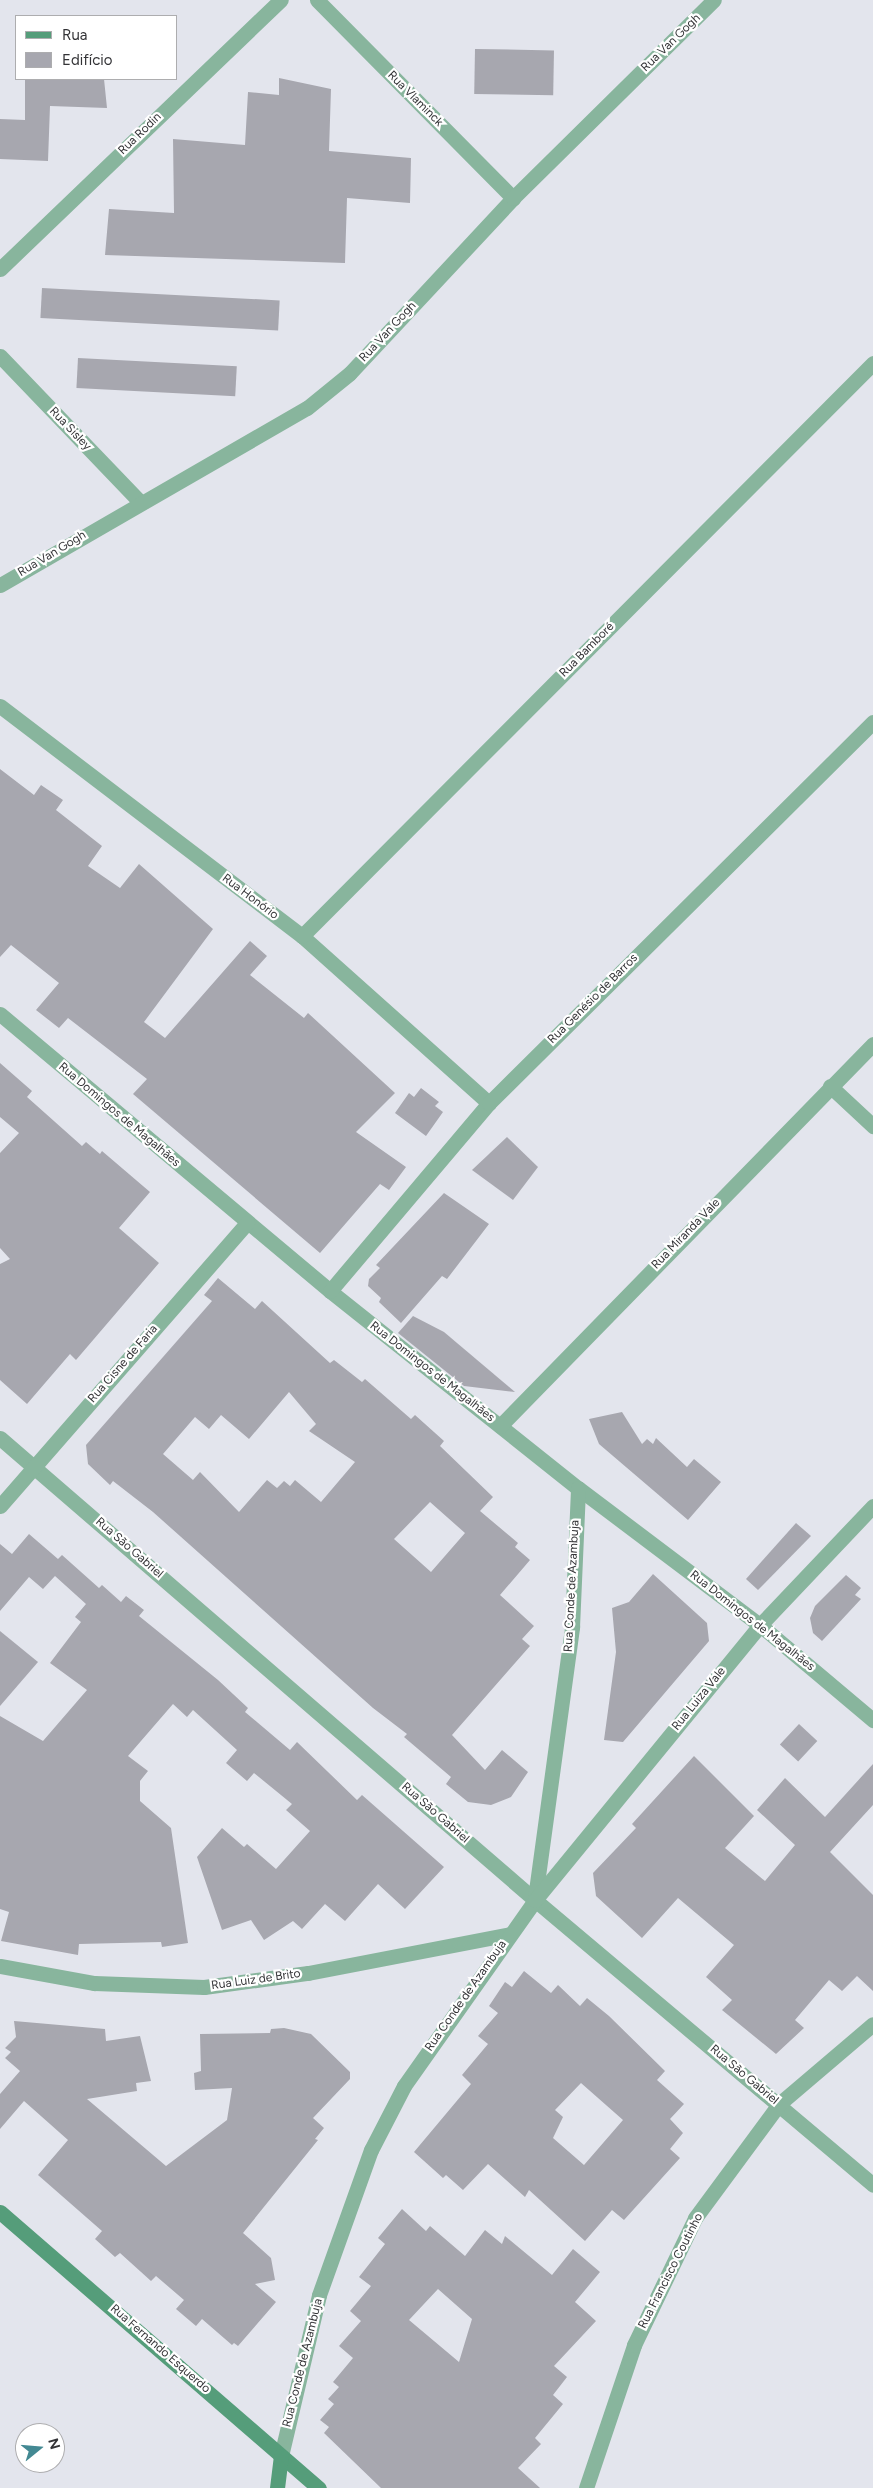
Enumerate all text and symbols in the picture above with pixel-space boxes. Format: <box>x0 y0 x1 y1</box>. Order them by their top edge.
street label: Rua Van Gogh <box>638 11 704 75</box>
legend <box>15 15 178 80</box>
text: Rua <box>62 26 87 44</box>
text: Edifício <box>62 51 112 69</box>
street label: Rua Vlaminck <box>384 68 446 130</box>
street label: Rua Rodin <box>115 110 165 158</box>
street label: Rua Van Gogh <box>357 299 419 365</box>
street label: Rua Sisley <box>46 404 94 454</box>
street label: Rua Van Gogh <box>15 528 89 580</box>
street label: Rua Bamboré <box>557 620 617 680</box>
street label: Rua Honório <box>219 871 281 923</box>
street label: Rua Genésio de Barros <box>545 951 641 1047</box>
street label: Rua Domingos de Magalhães <box>55 1060 183 1170</box>
street label: Rua Miranda Vale <box>649 1196 723 1272</box>
street label: Rua Domingos de Magalhães <box>367 1319 497 1425</box>
street label: Rua Cisne de Faria <box>85 1322 161 1406</box>
street label: Rua São Gabriel <box>92 1515 166 1581</box>
street label: Rua Conde de Azambuja <box>561 1520 583 1652</box>
street label: Rua Domingos de Magalhães <box>687 1568 817 1674</box>
street label: Rua Luiza Vale <box>669 1664 729 1734</box>
street label: Rua São Gabriel <box>398 1780 472 1846</box>
street label: Rua Conde de Azambuja <box>422 1938 510 2054</box>
street label: Rua Luiz de Brito <box>210 1967 302 1993</box>
street label: Rua São Gabriel <box>707 2042 781 2108</box>
street label: Rua Francisco Coutinho <box>636 2211 706 2331</box>
street label: Rua Conde de Azambuja <box>280 2297 326 2429</box>
street label: Rua Fernando Esquerdo <box>107 2302 213 2396</box>
north arrow <box>15 2423 65 2473</box>
text: N <box>44 2436 64 2451</box>

